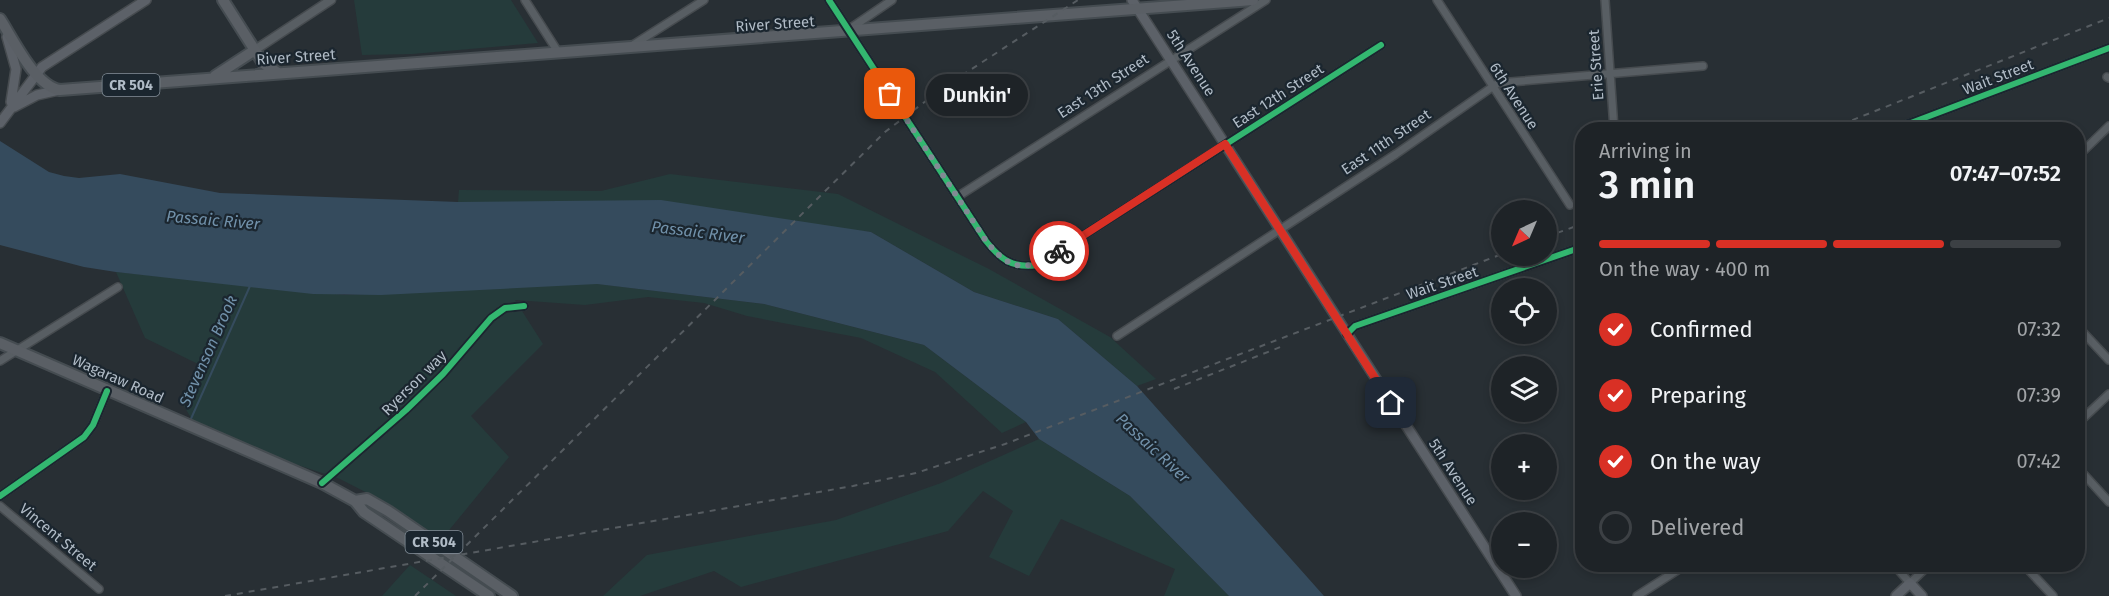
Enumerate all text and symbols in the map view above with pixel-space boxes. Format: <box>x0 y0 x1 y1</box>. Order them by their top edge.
street label: River Street <box>735 12 816 36</box>
street label: 5th Avenue <box>1163 26 1219 100</box>
street label: Erie Street <box>1585 29 1607 101</box>
street label: River Street <box>256 45 337 69</box>
street label: East 13th Street <box>1054 50 1152 122</box>
street label: Wait Street <box>1960 55 2037 99</box>
street label: 6th Avenue <box>1486 59 1542 133</box>
street label: East 12th Street <box>1229 60 1327 132</box>
pin <box>864 68 915 119</box>
callout: Dunkin' <box>926 73 1028 115</box>
road number: CR 504 <box>102 74 160 96</box>
icon: bag <box>873 77 906 110</box>
text: Dunkin' <box>943 83 1011 107</box>
street label: East 11th Street <box>1338 105 1435 179</box>
text: Arriving in <box>1599 139 1692 163</box>
text: 07:47–07:52 <box>1950 160 2061 187</box>
text: 3 min <box>1599 162 1695 208</box>
north arrow <box>1491 200 1557 266</box>
map controls <box>1491 200 1557 578</box>
water label: Passaic River <box>165 206 261 234</box>
water label: Passaic River <box>650 217 747 247</box>
courier <box>1029 221 1089 281</box>
icon: bike <box>1043 235 1076 268</box>
text: On the way · 400 m <box>1599 257 1770 281</box>
street label: Wait Street <box>1404 262 1481 304</box>
button: locate <box>1491 278 1557 344</box>
water label: Stevenson Brook <box>175 292 241 411</box>
icon: check <box>1599 313 1632 346</box>
text: Confirmed <box>1650 316 1753 343</box>
text: 07:32 <box>2017 317 2061 341</box>
street label: Ryerson way <box>378 346 451 419</box>
street label: Wagaraw Road <box>69 351 167 407</box>
button: layers <box>1491 356 1557 422</box>
pin <box>1365 377 1416 428</box>
icon: check <box>1599 379 1632 412</box>
text: Preparing <box>1650 382 1746 409</box>
text: 07:39 <box>2016 383 2061 407</box>
icon: home <box>1374 386 1407 419</box>
water label: Passaic River <box>1112 409 1194 488</box>
button: + <box>1491 434 1557 500</box>
street label: 5th Avenue <box>1425 435 1481 509</box>
icon: check <box>1599 445 1632 478</box>
text: On the way <box>1650 448 1761 475</box>
text: 07:42 <box>2017 449 2061 473</box>
street label: Vincent Street <box>16 499 101 575</box>
button: − <box>1491 512 1557 578</box>
text: Delivered <box>1650 514 1745 541</box>
road number: CR 504 <box>406 531 462 553</box>

